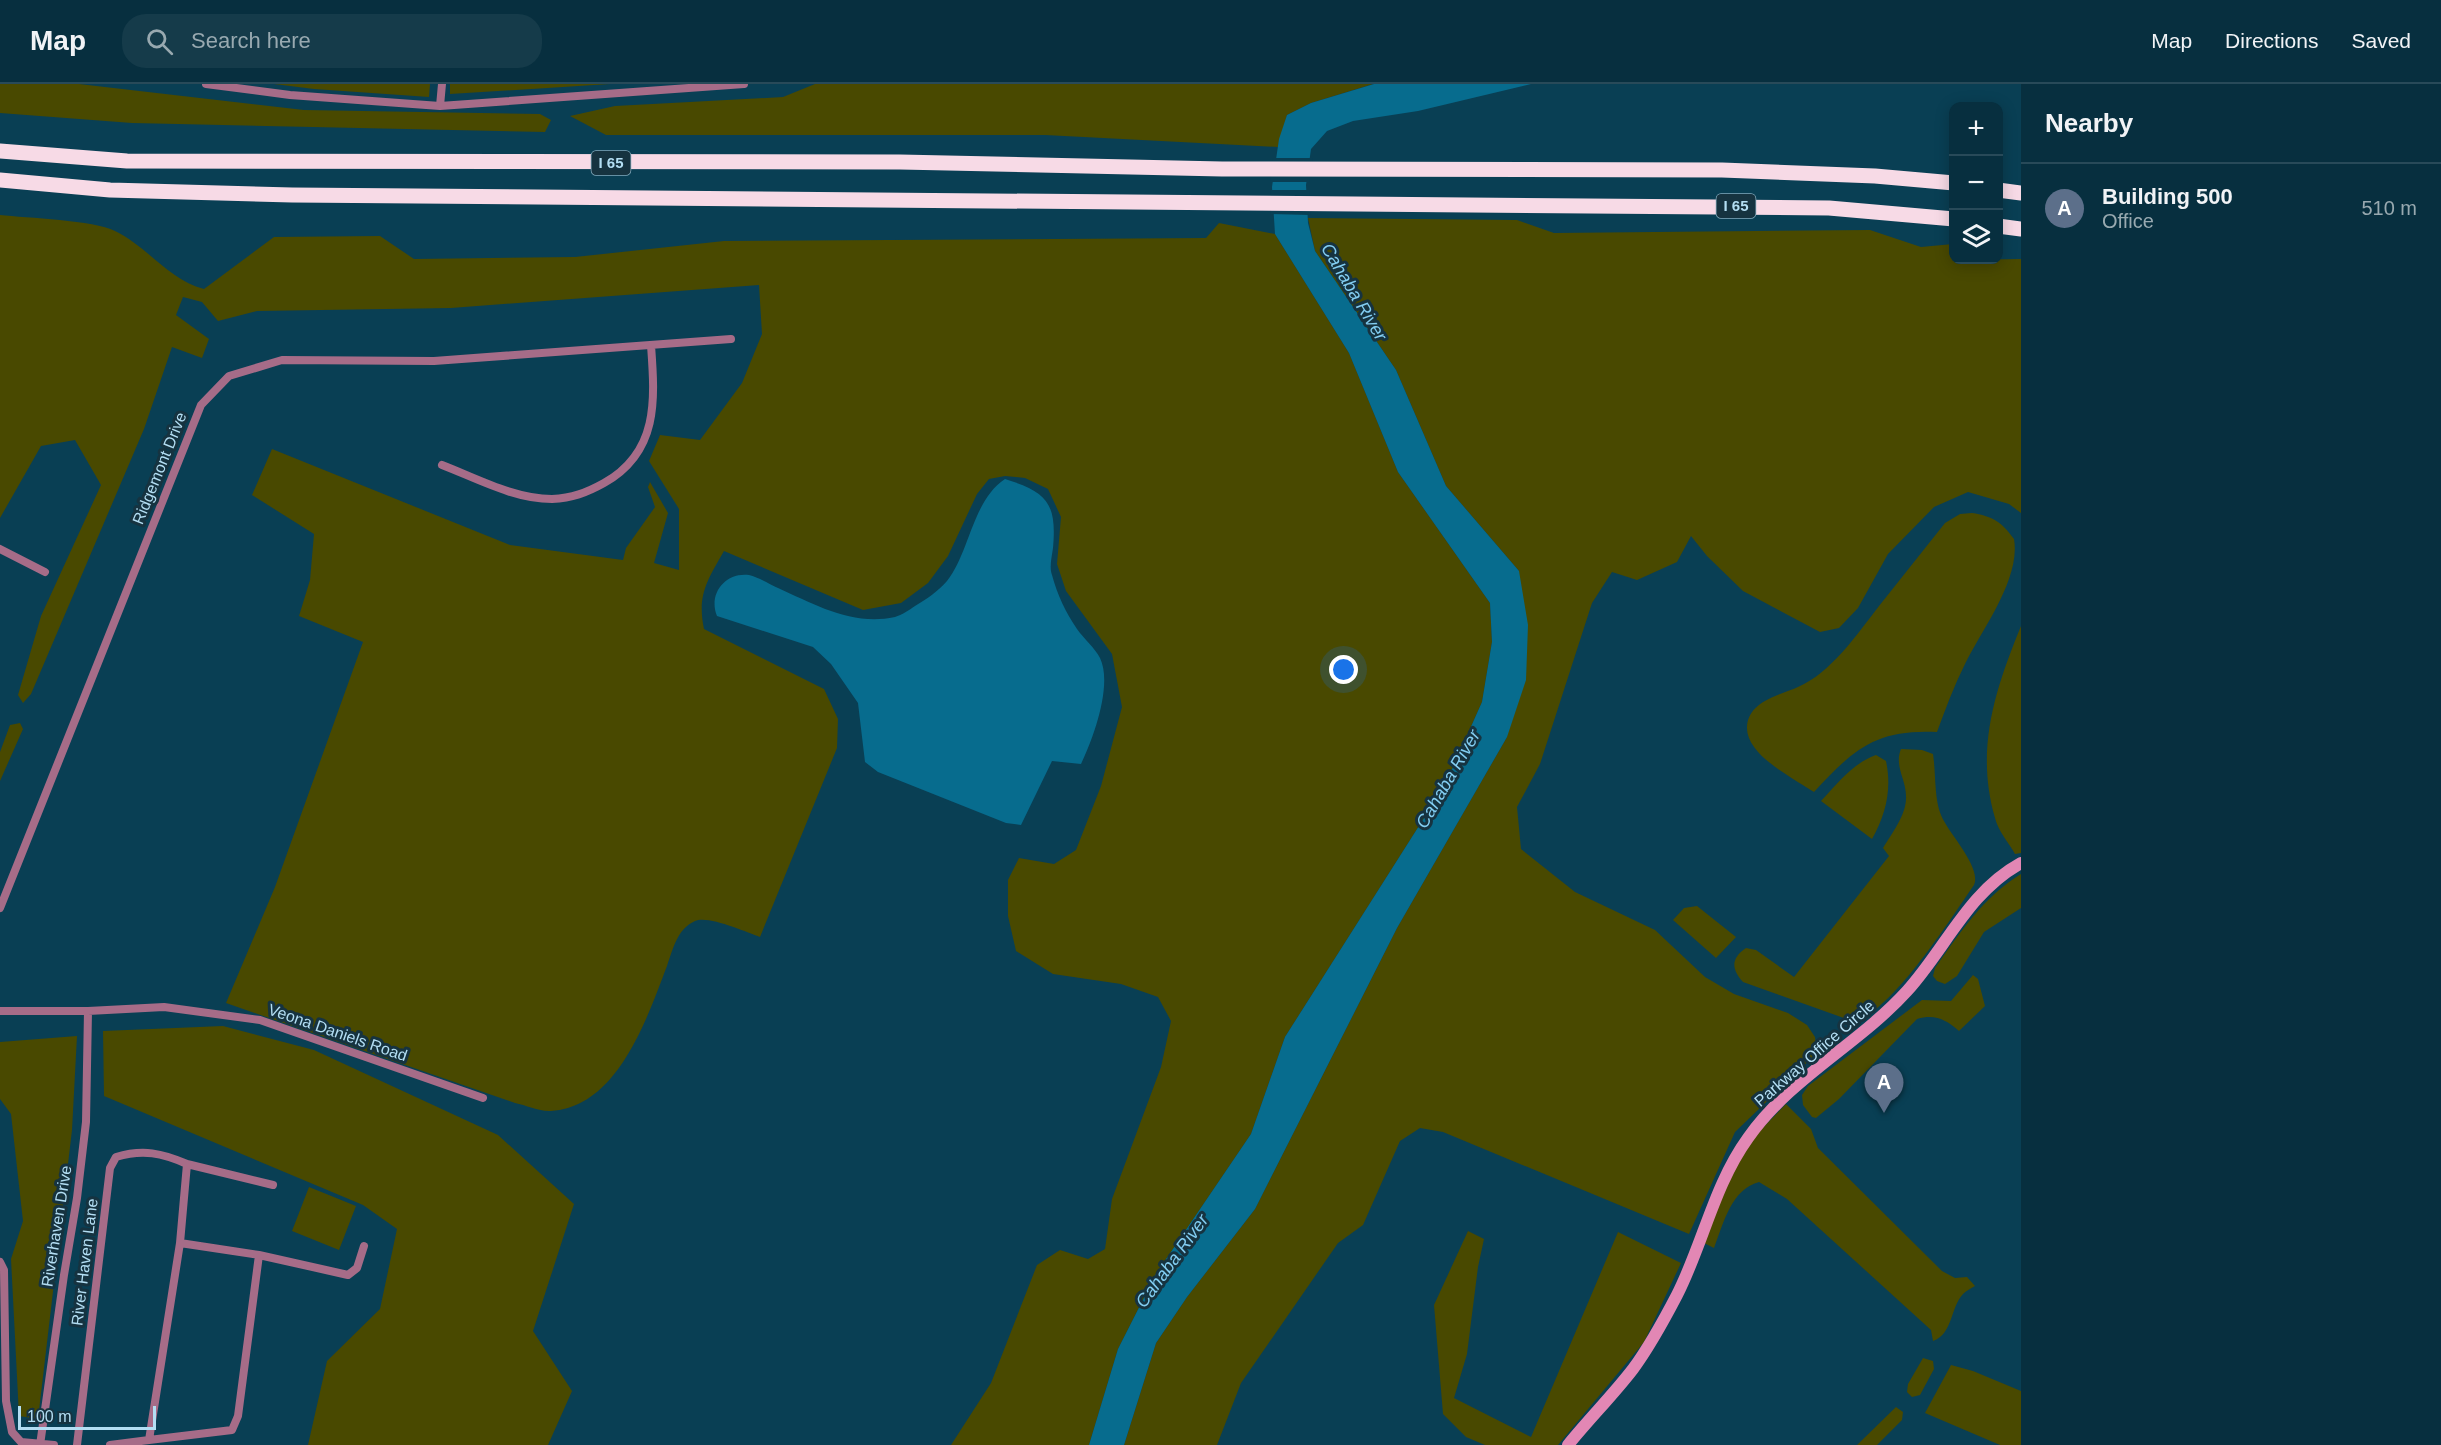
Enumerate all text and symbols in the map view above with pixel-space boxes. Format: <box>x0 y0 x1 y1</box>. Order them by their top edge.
search box <box>122 14 542 68</box>
text: Map <box>30 25 86 56</box>
icon: search <box>143 25 176 58</box>
text: Search here <box>191 28 311 53</box>
text: Map <box>2151 29 2192 52</box>
text: Directions <box>2225 29 2318 52</box>
text: Saved <box>2351 29 2411 52</box>
map controls <box>1949 102 2003 264</box>
button: + <box>1949 102 2003 156</box>
text: Nearby <box>2045 108 2133 138</box>
road number: I 65 <box>592 151 630 175</box>
button: − <box>1949 156 2003 210</box>
text: Building 500 <box>2102 184 2233 209</box>
road number: I 65 <box>1716 194 1756 218</box>
text: A <box>2057 197 2072 219</box>
text: 510 m <box>2361 197 2417 219</box>
button: layers <box>1949 210 2003 264</box>
text: Office <box>2102 210 2154 232</box>
water label: Cahaba River <box>1317 240 1391 345</box>
street label: Ridgemont Drive <box>129 410 190 527</box>
your location <box>1329 655 1358 684</box>
water label: Cahaba River <box>1412 725 1485 832</box>
street label: Parkway Office Circle <box>1751 997 1878 1110</box>
street label: Veona Daniels Road <box>266 1001 410 1064</box>
pin: A <box>1864 1064 1904 1113</box>
street label: Riverhaven Drive <box>38 1164 75 1288</box>
street label: River Haven Lane <box>68 1197 101 1327</box>
water label: Cahaba River <box>1132 1210 1213 1311</box>
scale bar <box>18 1403 156 1430</box>
text: 100 m <box>27 1408 71 1425</box>

